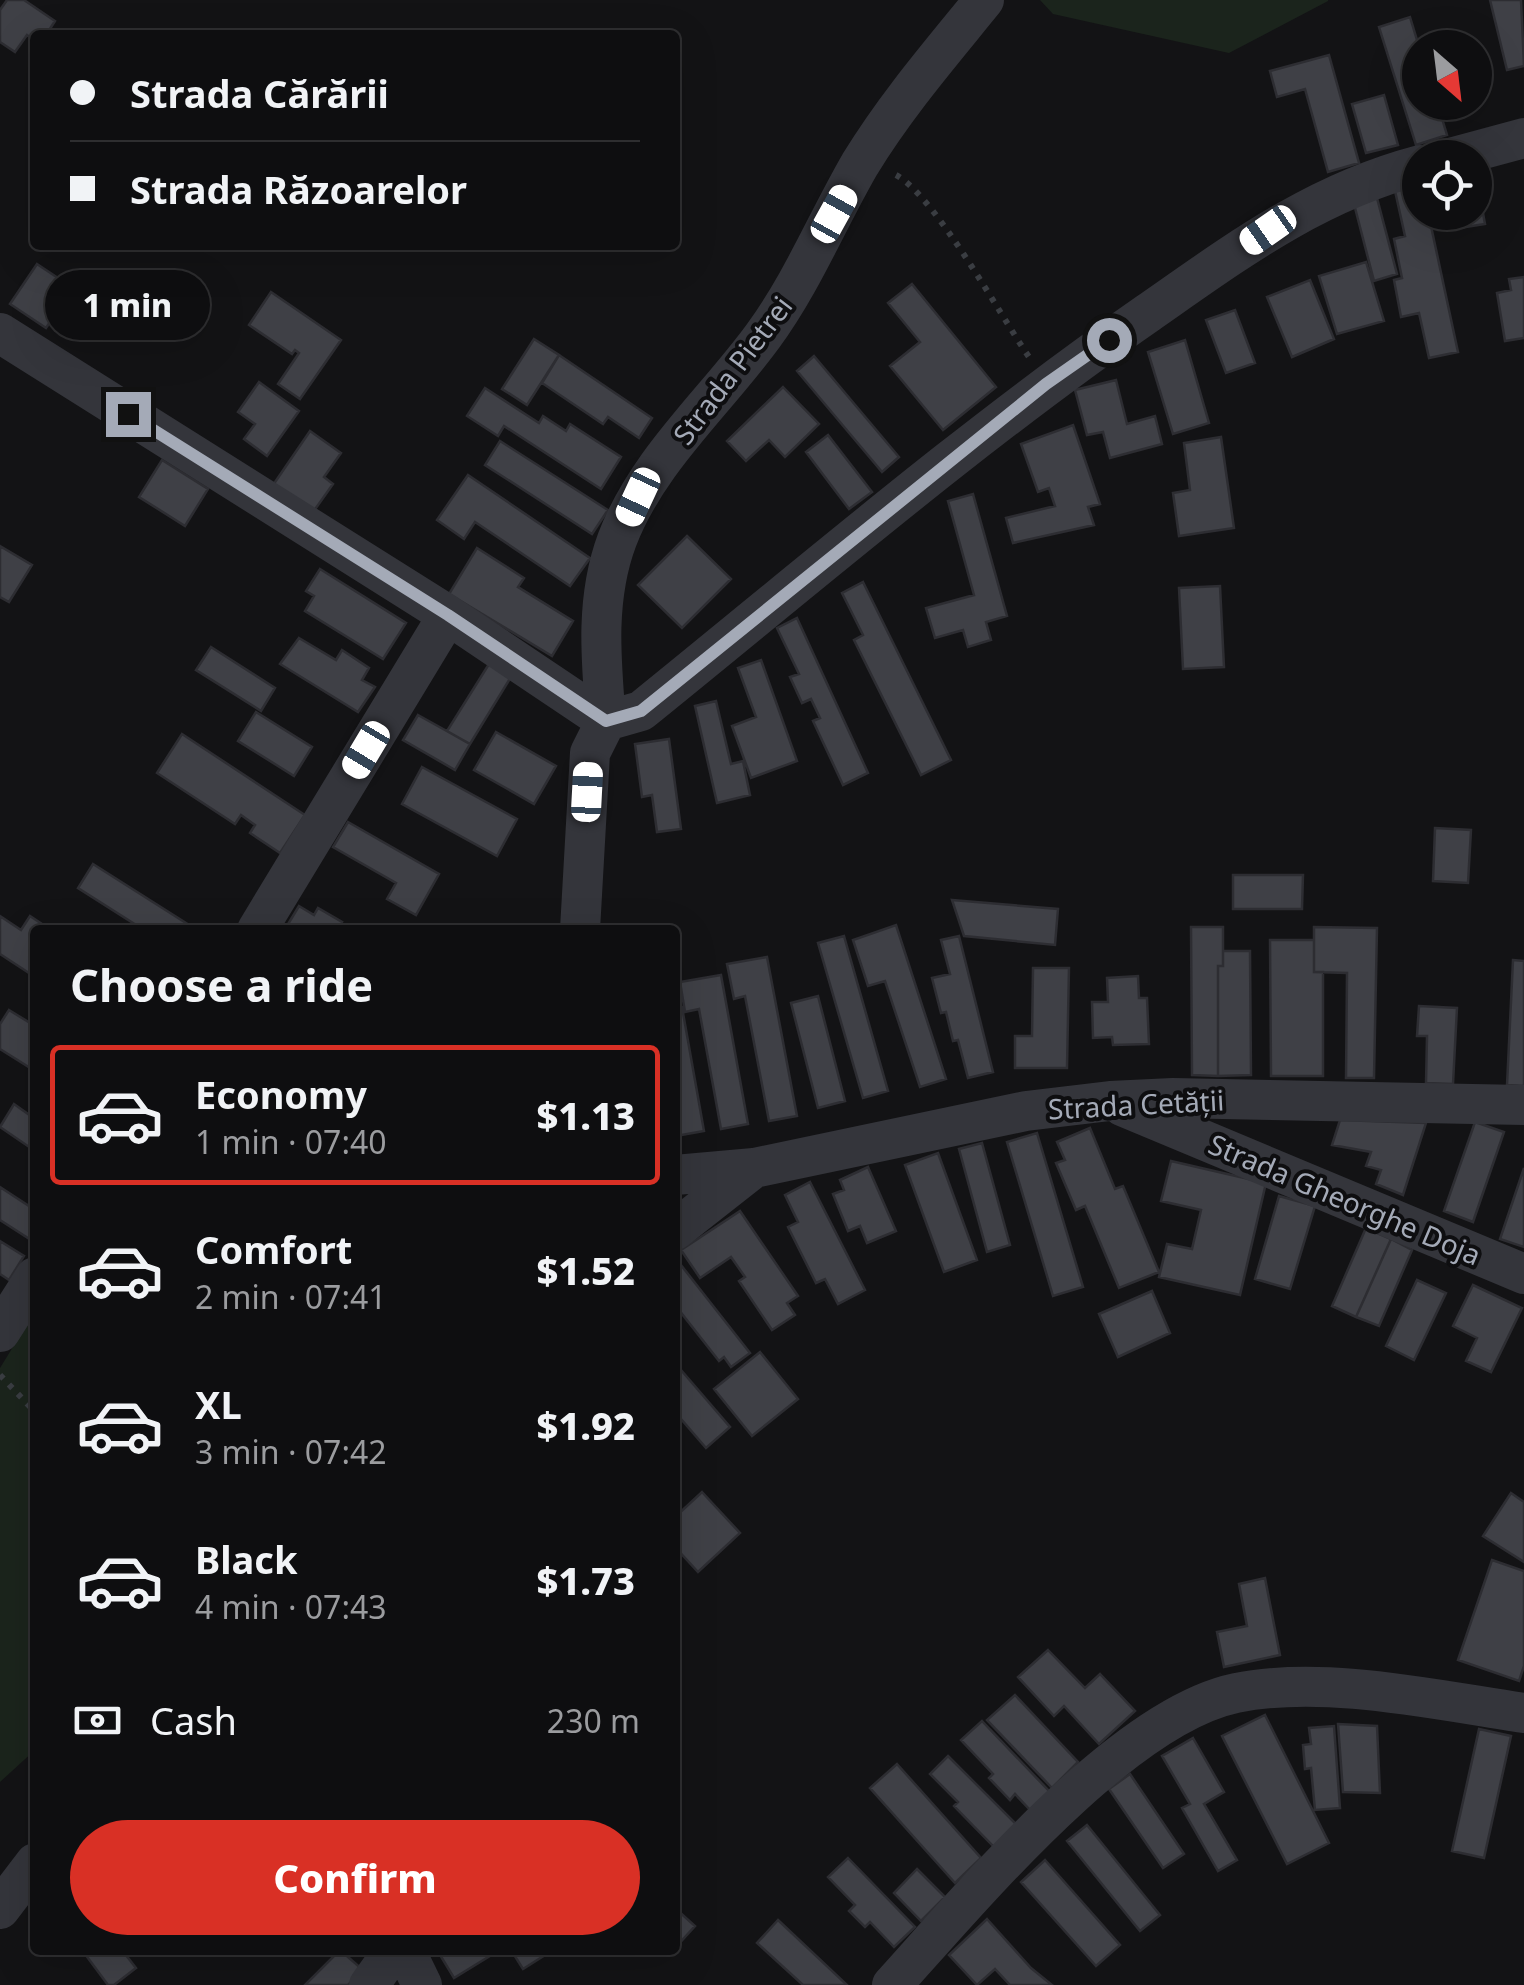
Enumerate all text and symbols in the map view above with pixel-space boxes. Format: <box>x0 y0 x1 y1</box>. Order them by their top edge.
north arrow <box>1402 30 1492 120</box>
map controls <box>1402 30 1492 230</box>
text: Strada Cărării <box>130 67 389 119</box>
button: locate <box>1402 140 1492 230</box>
text: Strada Răzoarelor <box>130 163 467 215</box>
car <box>806 180 862 248</box>
car <box>1235 201 1301 259</box>
callout: 1 min <box>46 269 210 339</box>
text: 1 min <box>83 283 172 326</box>
street label: Strada Pietrei <box>664 288 800 452</box>
route start <box>1087 318 1132 363</box>
route end <box>106 392 151 437</box>
car <box>612 463 664 531</box>
car <box>338 717 394 783</box>
car <box>570 761 604 823</box>
text: Choose a ride <box>70 954 373 1015</box>
text: Economy <box>195 1068 367 1120</box>
icon: car <box>75 1070 165 1160</box>
street label: Strada Cetății <box>1047 1080 1225 1128</box>
text: $1.13 <box>536 1089 635 1141</box>
text: 1 min · 07:40 <box>195 1120 387 1163</box>
street label: Strada Gheorghe Doja <box>1203 1124 1487 1274</box>
text: Comfort <box>195 1223 352 1275</box>
icon: car <box>75 1225 165 1315</box>
text: $1.52 <box>536 1244 635 1296</box>
text: 2 min · 07:41 <box>195 1275 387 1318</box>
text: XL <box>195 1378 242 1430</box>
icon: car <box>75 1380 165 1470</box>
text: $1.92 <box>536 1399 635 1451</box>
text: 3 min · 07:42 <box>195 1430 387 1473</box>
text: Black <box>195 1533 298 1585</box>
icon: car <box>75 1535 165 1625</box>
text: $1.73 <box>536 1554 635 1606</box>
text: 4 min · 07:43 <box>195 1585 387 1628</box>
icon: cash <box>70 1693 125 1748</box>
text: Cash <box>150 1694 237 1746</box>
text: 230 m <box>547 1699 640 1742</box>
button: Confirm <box>70 1820 640 1935</box>

